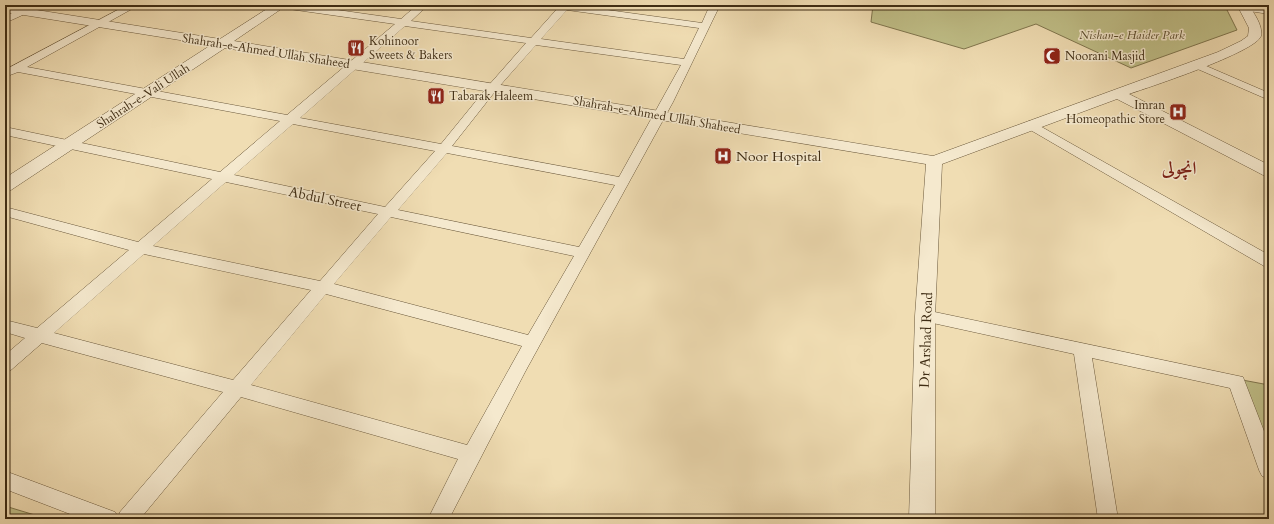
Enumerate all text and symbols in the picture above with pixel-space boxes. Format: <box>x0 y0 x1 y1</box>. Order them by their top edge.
park label: Nishan-e Haider Park <box>1079 27 1185 43</box>
street label: Shahrah-e-Ahmed Ullah Shaheed <box>181 30 352 72</box>
place label: Kohinoor Sweets & Bakers <box>369 33 452 63</box>
restaurant icon: Kohinoor Sweets & Bakers <box>346 38 366 58</box>
mosque icon: Noorani Masjid <box>1042 46 1062 66</box>
place label: Noorani Masjid <box>1065 48 1145 64</box>
street label: Shahrah-e-Vali Ullah <box>93 60 193 132</box>
restaurant icon: Tabarak Haleem <box>426 86 446 106</box>
place label: Tabarak Haleem <box>449 88 534 104</box>
street label: Shahrah-e-Ahmed Ullah Shaheed <box>572 92 742 138</box>
place label: Imran Homeopathic Store <box>1066 97 1165 127</box>
hospital icon: Imran Homeopathic Store <box>1168 102 1188 122</box>
hospital icon: Noor Hospital <box>713 146 733 166</box>
place label: Noor Hospital <box>736 147 822 166</box>
district label: انچولی <box>1161 156 1196 181</box>
street label: Abdul Street <box>287 182 364 216</box>
street label: Dr Arshad Road <box>915 291 937 388</box>

